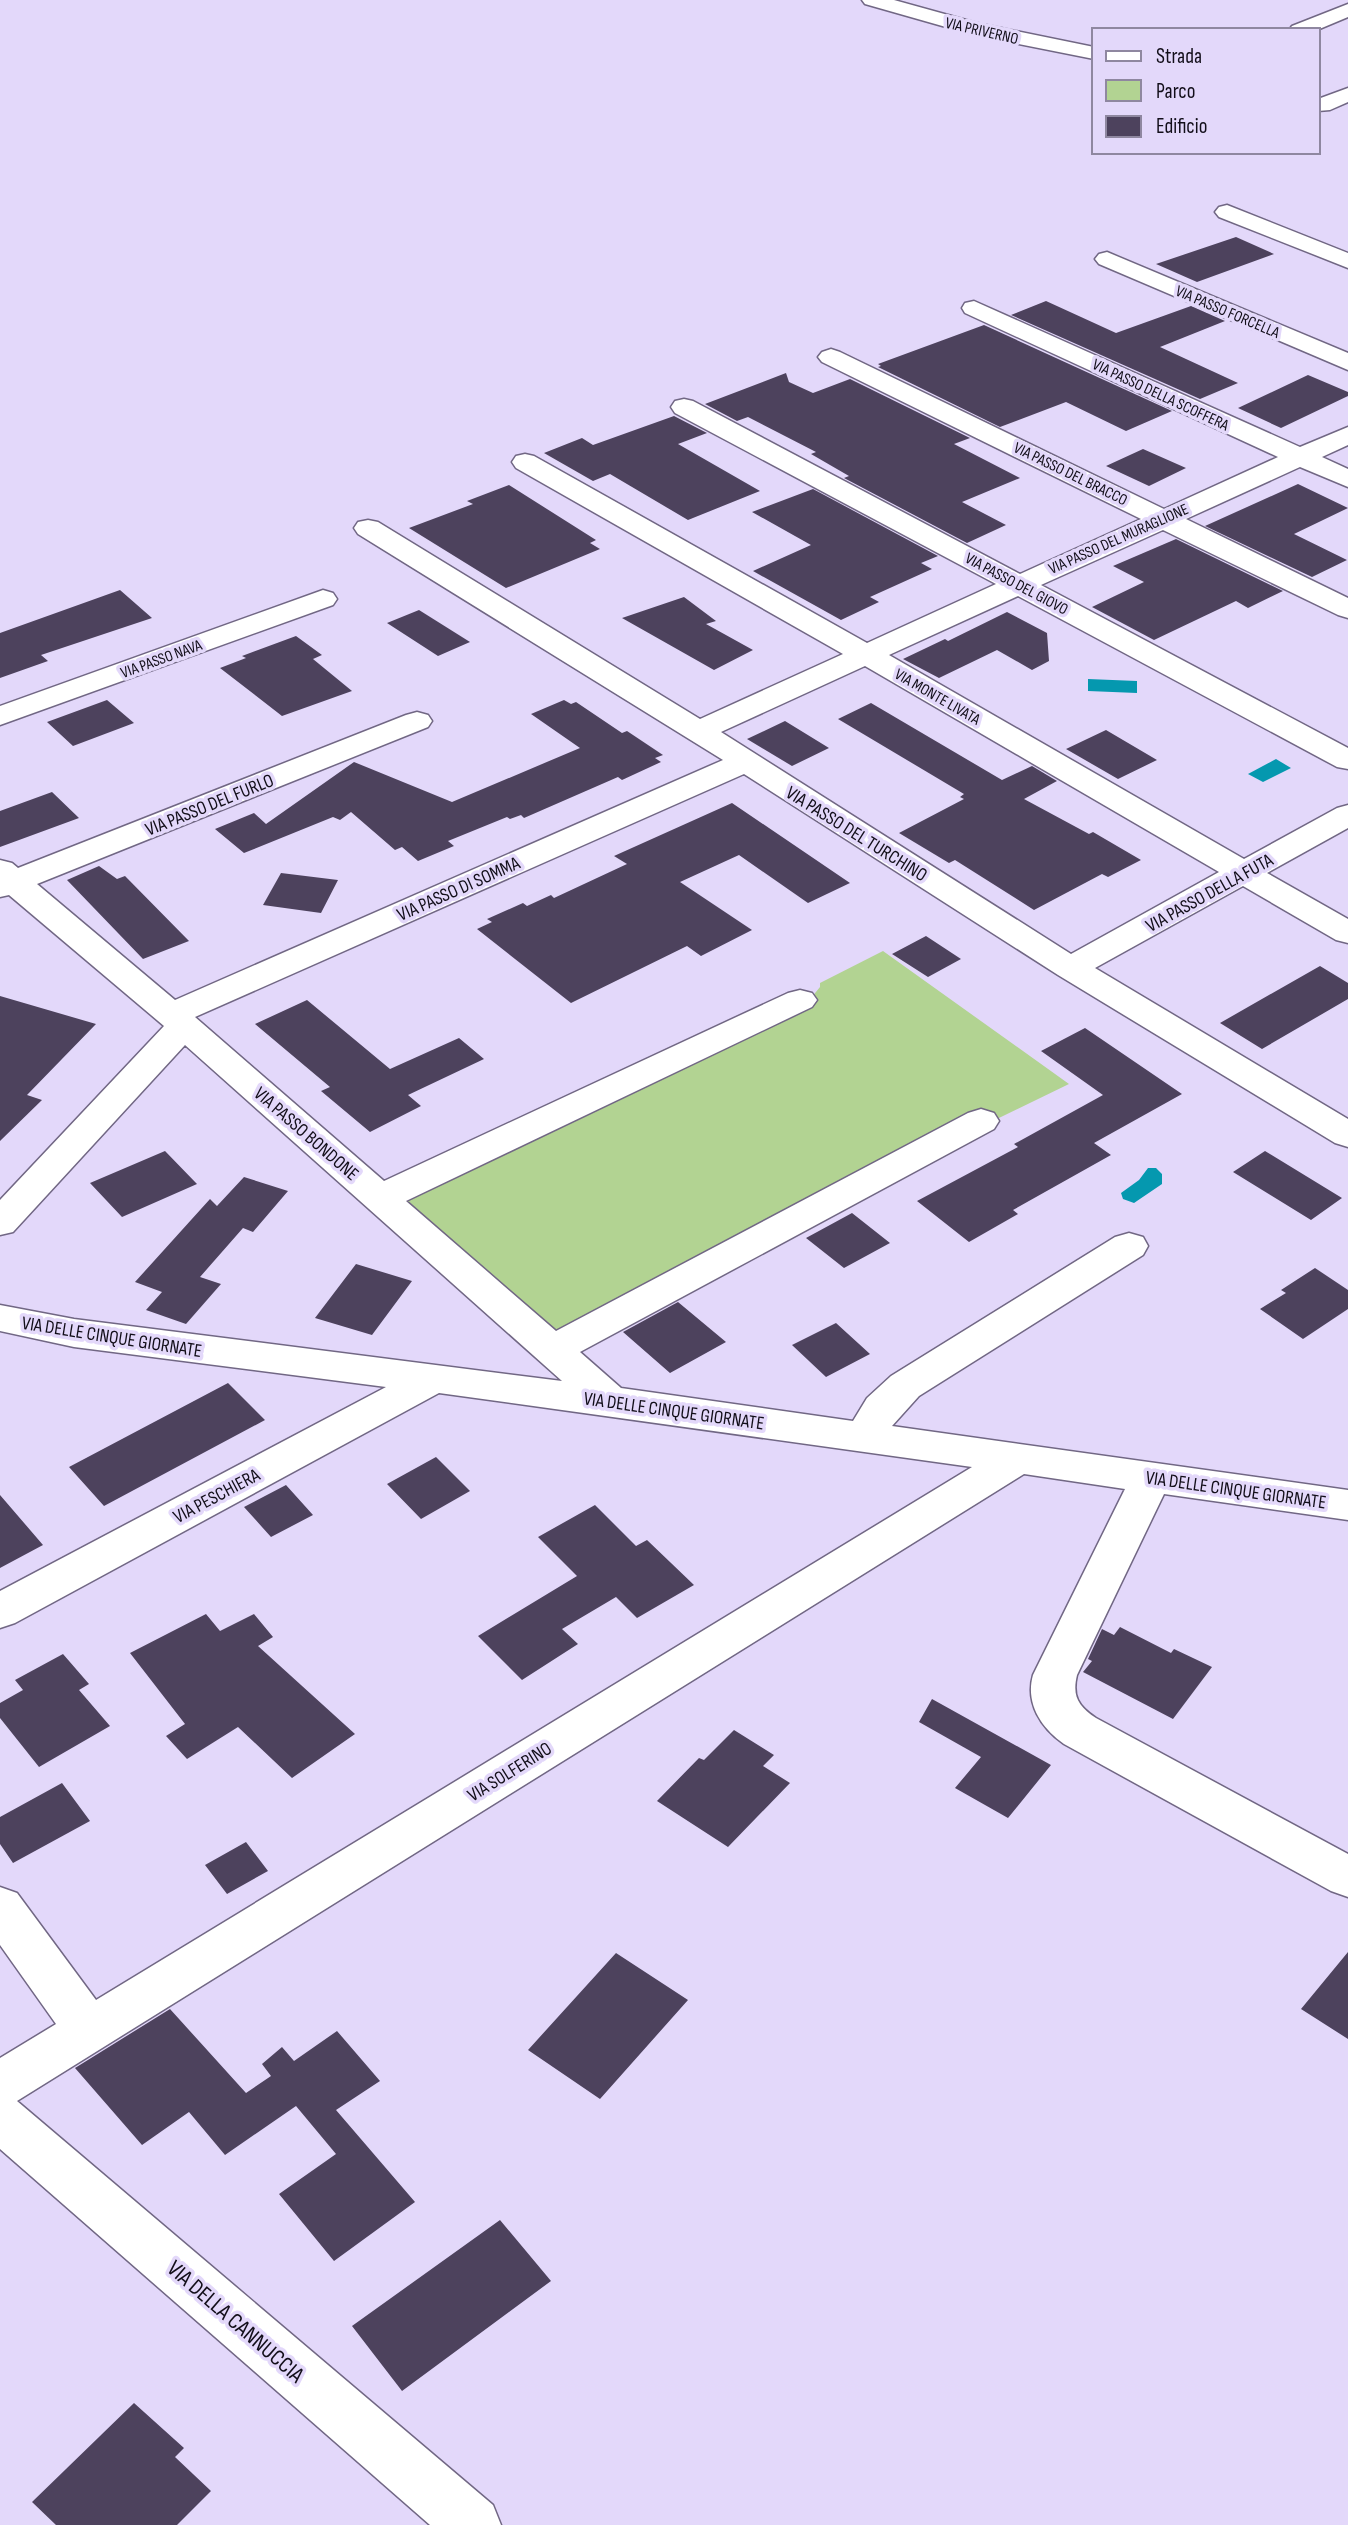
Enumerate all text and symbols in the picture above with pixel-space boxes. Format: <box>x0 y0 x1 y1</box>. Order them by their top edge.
street label: VIA PRIVERNO <box>943 14 1020 49</box>
legend <box>1092 28 1320 154</box>
text: Strada <box>1156 44 1202 69</box>
text: Parco <box>1156 79 1195 104</box>
text: Edificio <box>1156 114 1207 139</box>
street label: VIA PASSO FORCELLA <box>1172 282 1283 343</box>
street label: VIA PASSO DELLA SCOFFERA <box>1089 355 1232 435</box>
street label: VIA PASSO DEL BRACCO <box>1010 439 1130 510</box>
street label: VIA PASSO DEL MURAGLIONE <box>1046 500 1191 579</box>
street label: VIA PASSO DEL GIOVO <box>962 549 1071 619</box>
street label: VIA PASSO NAVA <box>118 636 205 683</box>
street label: VIA MONTE LIVATA <box>891 665 984 730</box>
street label: VIA PASSO DEL FURLO <box>142 769 277 842</box>
street label: VIA PASSO DEL TURCHINO <box>781 782 931 887</box>
street label: VIA PASSO DELLA FUTA <box>1142 848 1278 938</box>
street label: VIA PASSO DI SOMMA <box>394 852 524 927</box>
street label: VIA PASSO BONDONE <box>249 1082 363 1186</box>
street label: VIA DELLE CINQUE GIORNATE <box>20 1312 203 1363</box>
street label: VIA DELLE CINQUE GIORNATE <box>582 1387 766 1436</box>
street label: VIA PESCHIERA <box>169 1464 265 1529</box>
street label: VIA DELLE CINQUE GIORNATE <box>1144 1466 1328 1515</box>
street label: VIA SOLFERINO <box>463 1737 556 1807</box>
street label: VIA DELLA CANNUCCIA <box>161 2255 310 2389</box>

